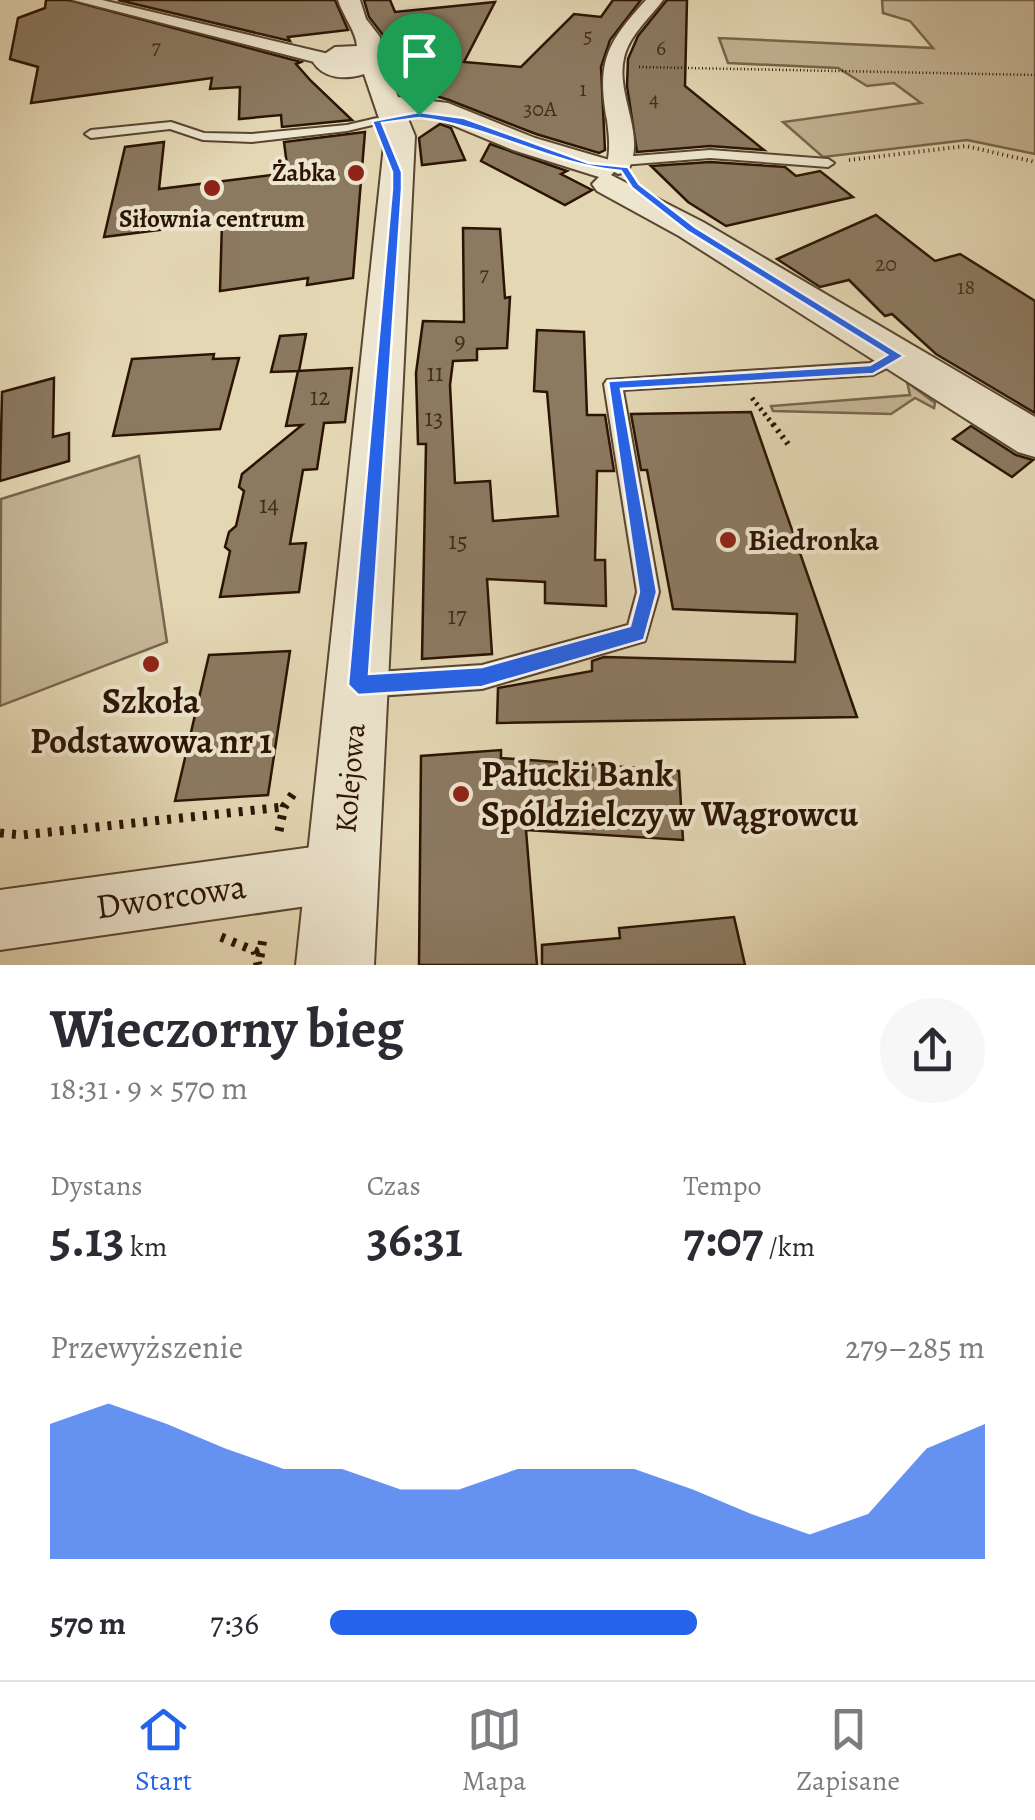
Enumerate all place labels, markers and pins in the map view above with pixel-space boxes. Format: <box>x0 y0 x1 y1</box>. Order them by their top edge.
pin <box>377 13 462 116</box>
place label: Żabka <box>272 156 336 190</box>
marker: Żabka <box>345 162 367 184</box>
marker: Siłownia centrum <box>201 177 223 199</box>
place label: Siłownia centrum <box>119 202 305 236</box>
place label: Biedronka <box>748 520 880 560</box>
marker: Biedronka <box>717 529 739 551</box>
marker: Szkoła Podstawowa nr 1 <box>140 653 162 675</box>
place label: Szkoła Podstawowa nr 1 <box>30 677 272 765</box>
place label: Pałucki Bank Spóldzielczy w Wągrowcu <box>481 750 859 838</box>
marker: Pałucki Bank Spóldzielczy w Wągrowcu <box>450 783 472 805</box>

